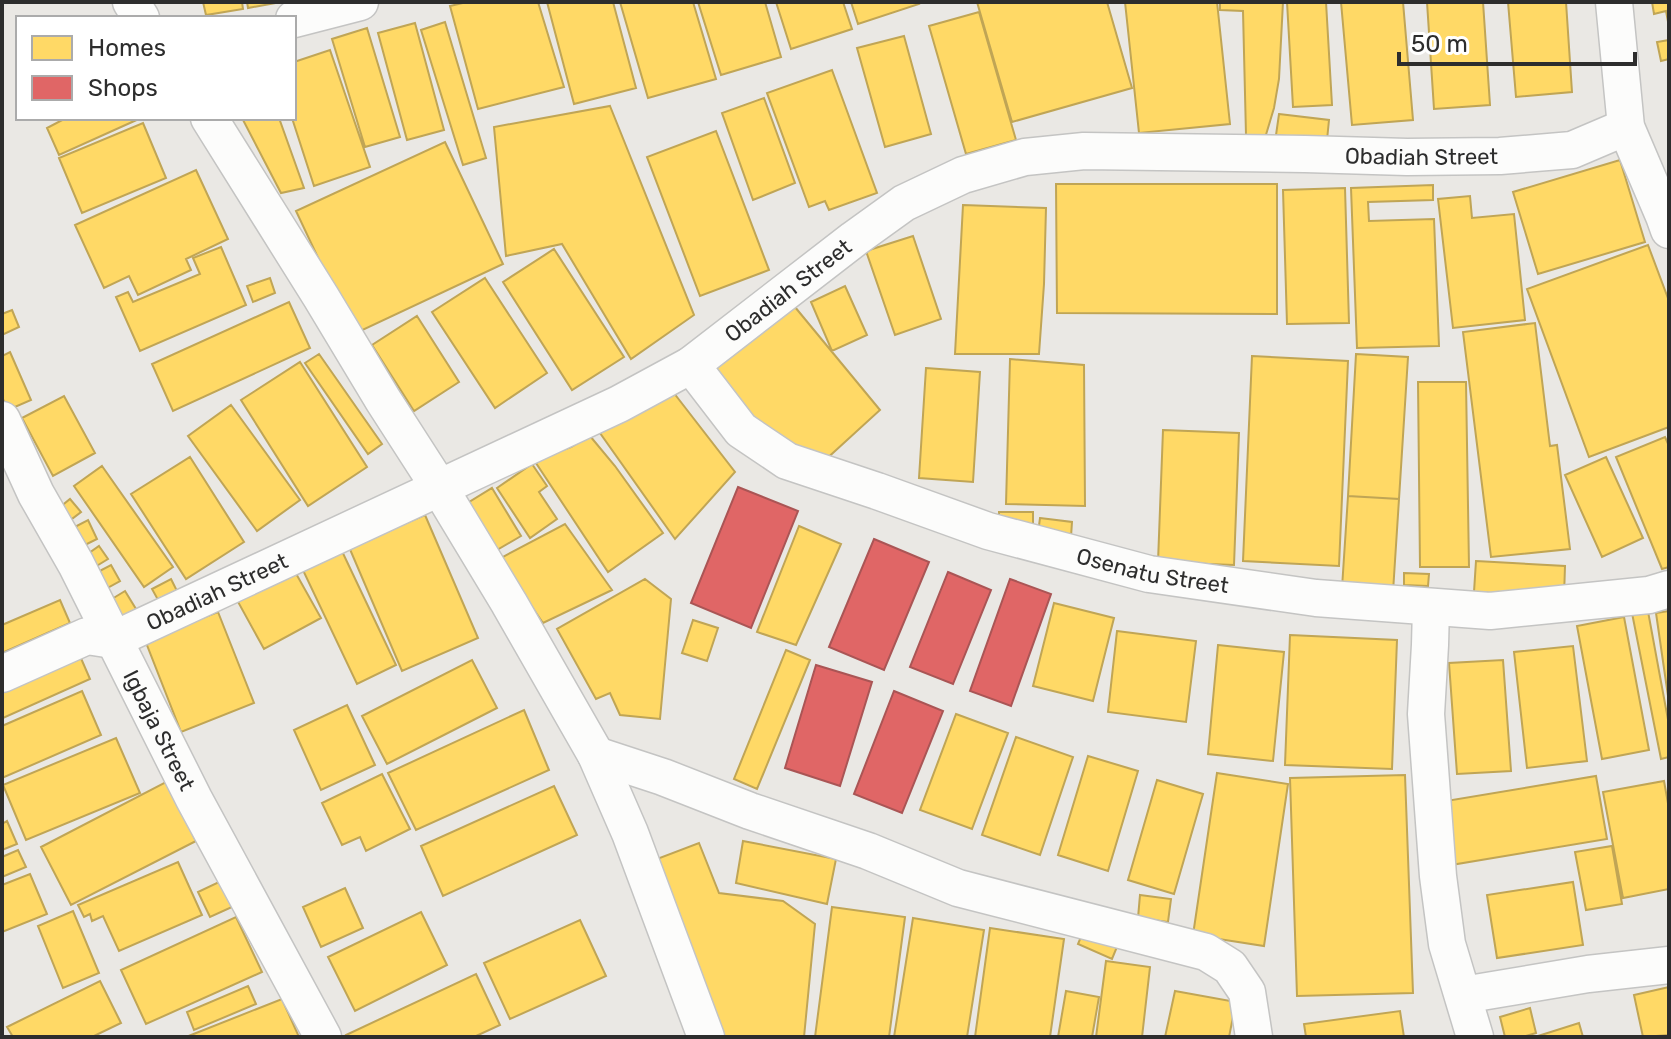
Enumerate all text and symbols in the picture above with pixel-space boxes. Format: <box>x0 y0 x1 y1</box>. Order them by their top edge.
legend <box>16 16 296 120</box>
scale bar <box>1399 16 1635 66</box>
text: 50 m <box>1411 30 1468 58</box>
text: Homes <box>88 34 166 62</box>
text: Shops <box>88 74 158 102</box>
street label: Obadiah Street <box>1345 142 1499 171</box>
street label: Obadiah Street <box>719 232 857 348</box>
street label: Osenatu Street <box>1074 542 1231 599</box>
street label: Obadiah Street <box>142 547 292 636</box>
street label: Igbaja Street <box>118 665 201 795</box>

